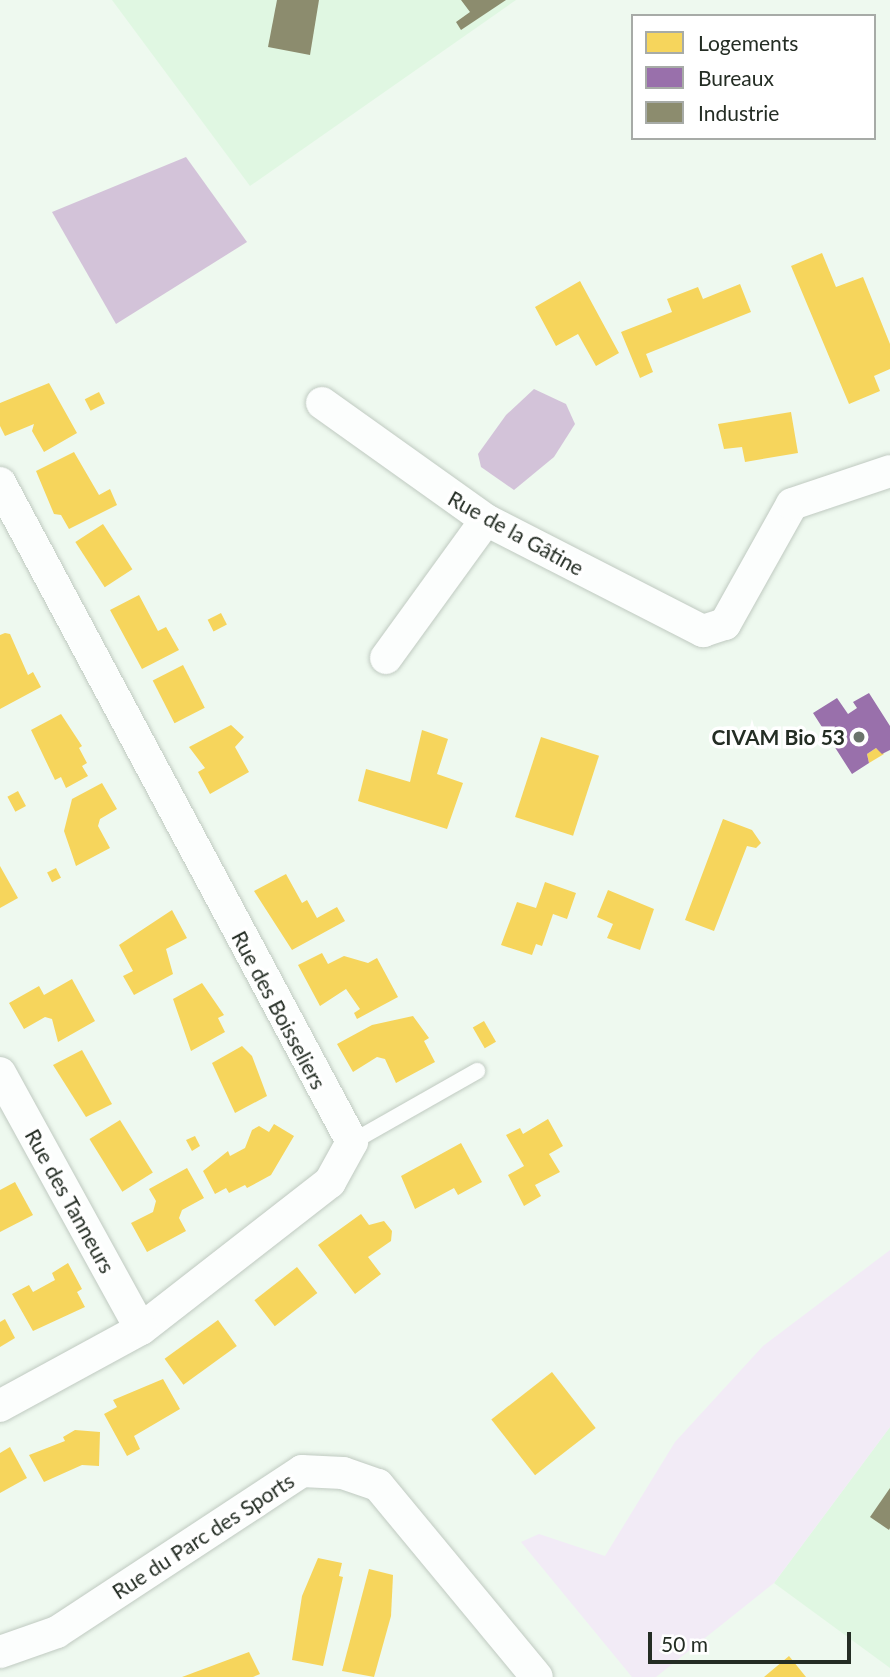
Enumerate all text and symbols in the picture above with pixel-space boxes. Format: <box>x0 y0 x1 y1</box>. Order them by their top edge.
legend <box>631 14 876 140</box>
text: Logements <box>698 30 798 55</box>
text: Bureaux <box>698 65 774 90</box>
text: Industrie <box>698 100 779 125</box>
street label: Rue de la Gâtine <box>444 485 588 581</box>
place label: CIVAM Bio 53 <box>711 724 845 750</box>
marker: CIVAM Bio 53 <box>851 729 867 745</box>
street label: Rue des Boisseliers <box>227 927 331 1093</box>
street label: Rue des Tanneurs <box>20 1124 120 1278</box>
street label: Rue du Parc des Sports <box>107 1468 299 1604</box>
scale bar <box>652 1618 855 1662</box>
text: 50 m <box>661 1631 708 1656</box>

